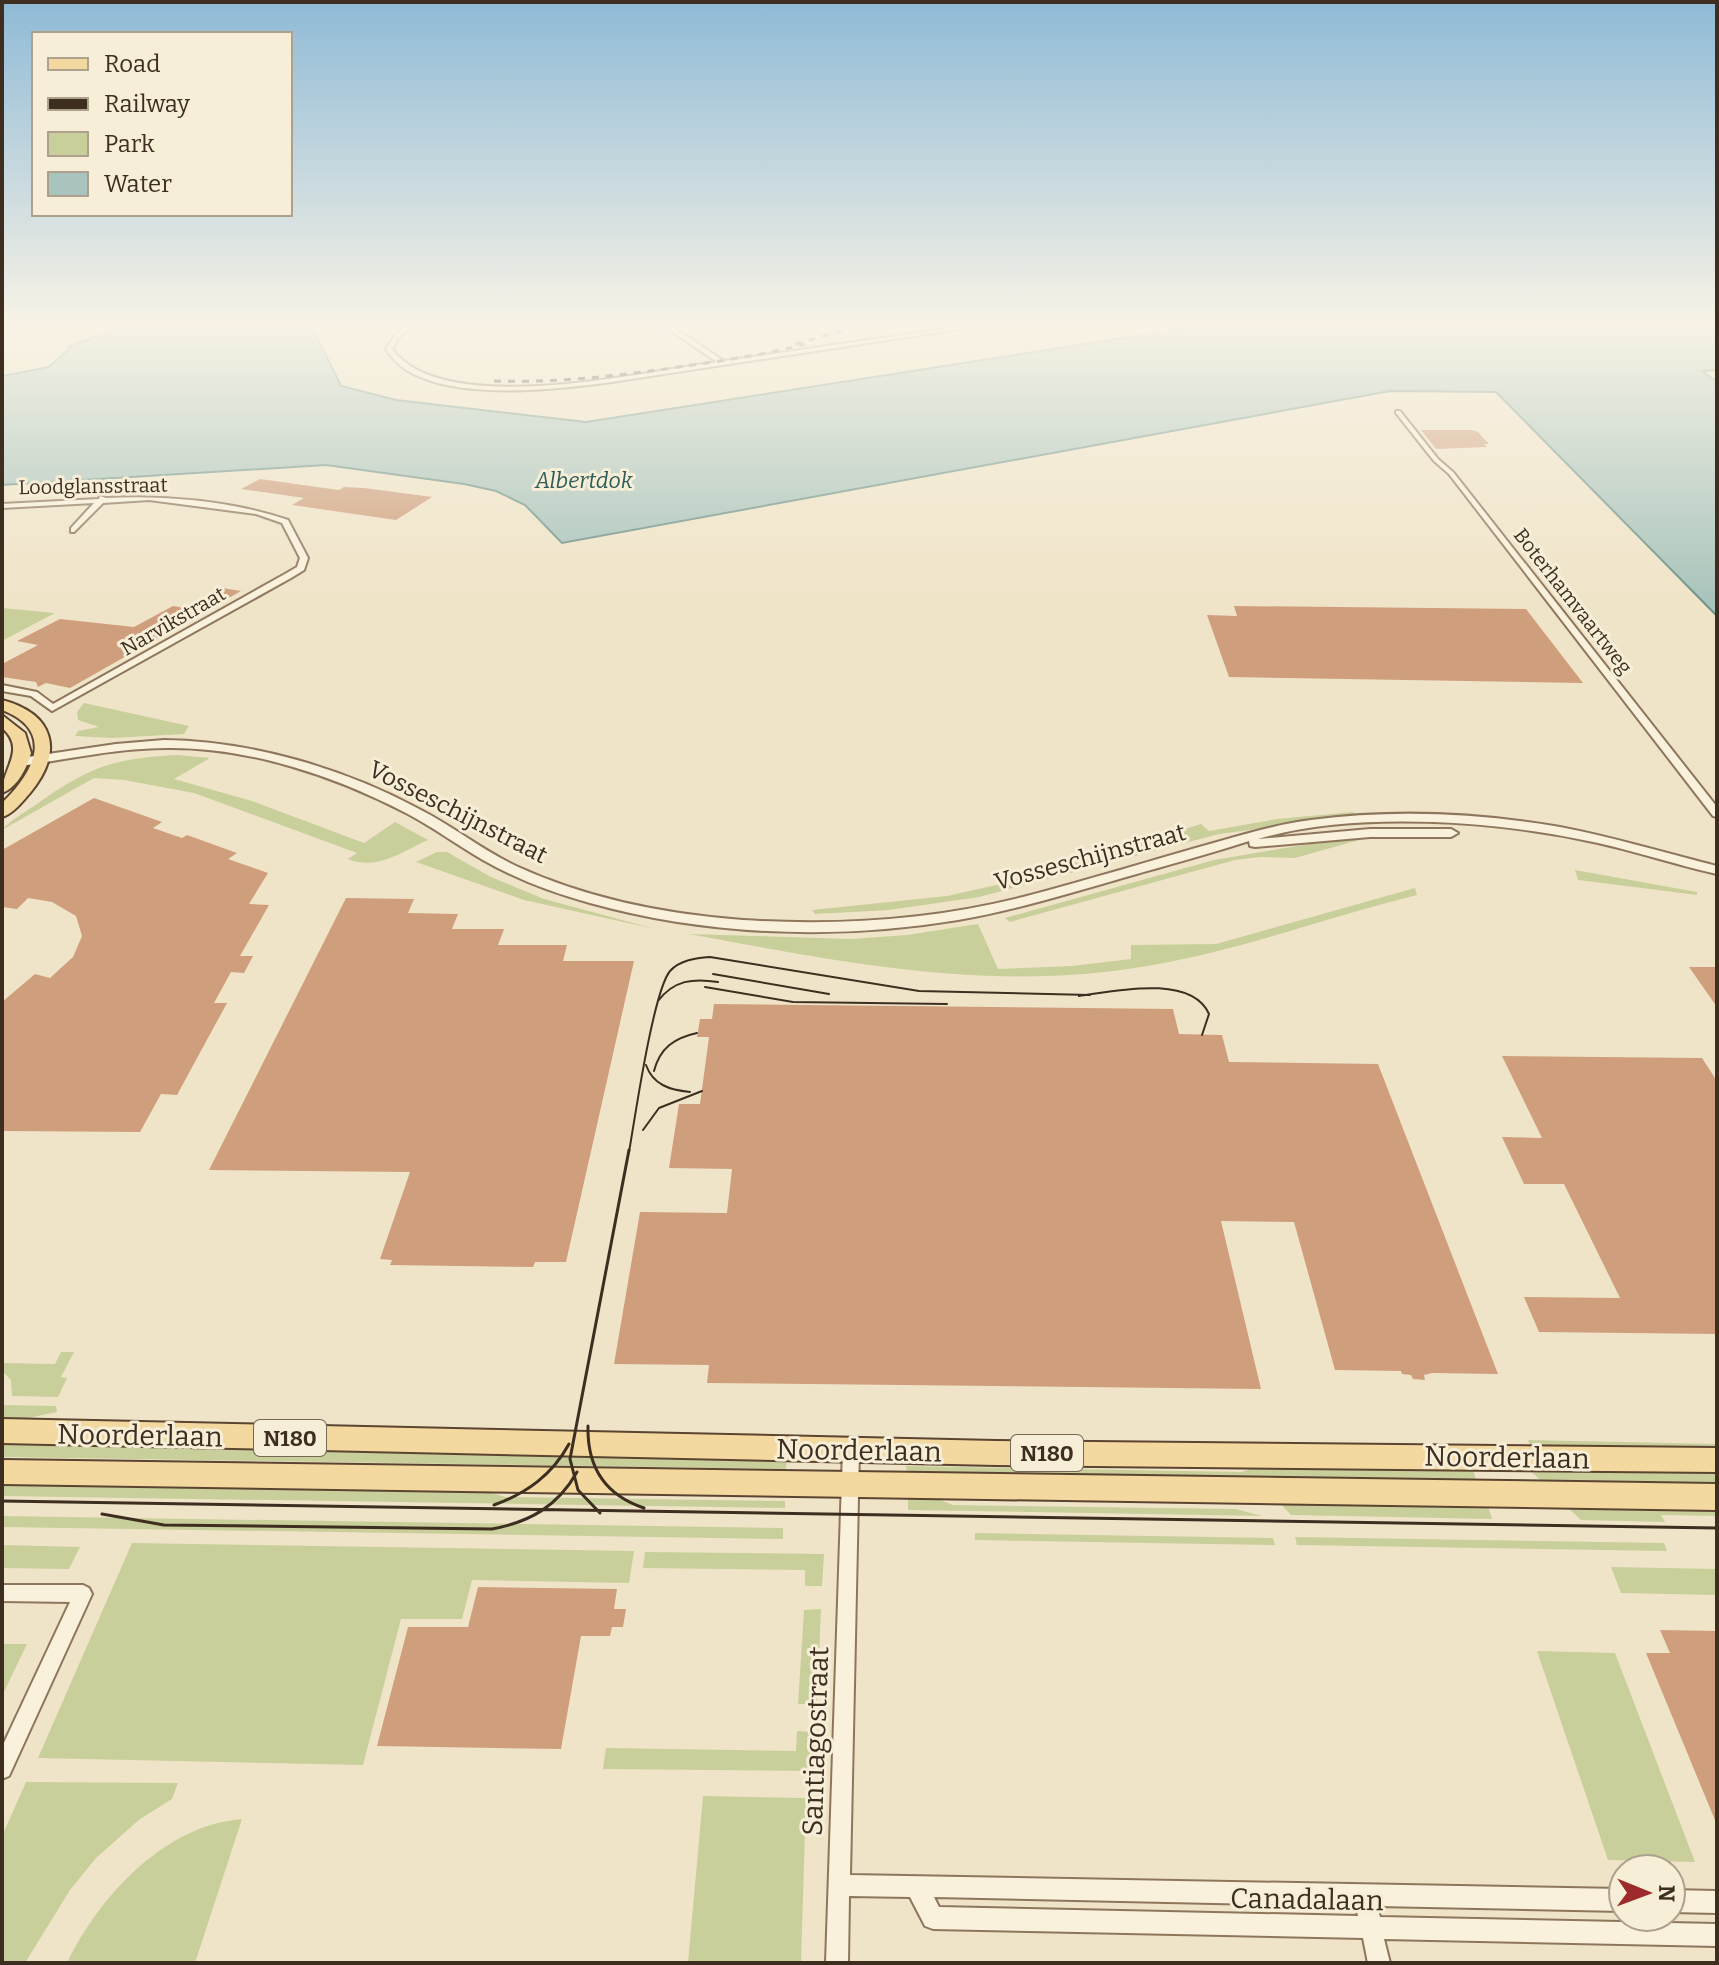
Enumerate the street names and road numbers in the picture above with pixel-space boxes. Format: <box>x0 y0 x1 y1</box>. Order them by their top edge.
street label: Loodglansstraat <box>18 473 168 499</box>
street label: Boterhamvaartweg <box>1509 523 1637 679</box>
street label: Narvikstraat <box>116 581 230 661</box>
street label: Vosseschijnstraat <box>364 755 552 869</box>
street label: Vosseschijnstraat <box>991 818 1189 896</box>
street label: Noorderlaan <box>57 1418 223 1453</box>
road number: N180 <box>254 1420 326 1456</box>
street label: Noorderlaan <box>776 1433 942 1468</box>
road number: N180 <box>1011 1435 1083 1471</box>
street label: Noorderlaan <box>1424 1440 1590 1475</box>
street label: Santiagostraat <box>796 1646 835 1836</box>
street label: Canadalaan <box>1230 1882 1384 1917</box>

